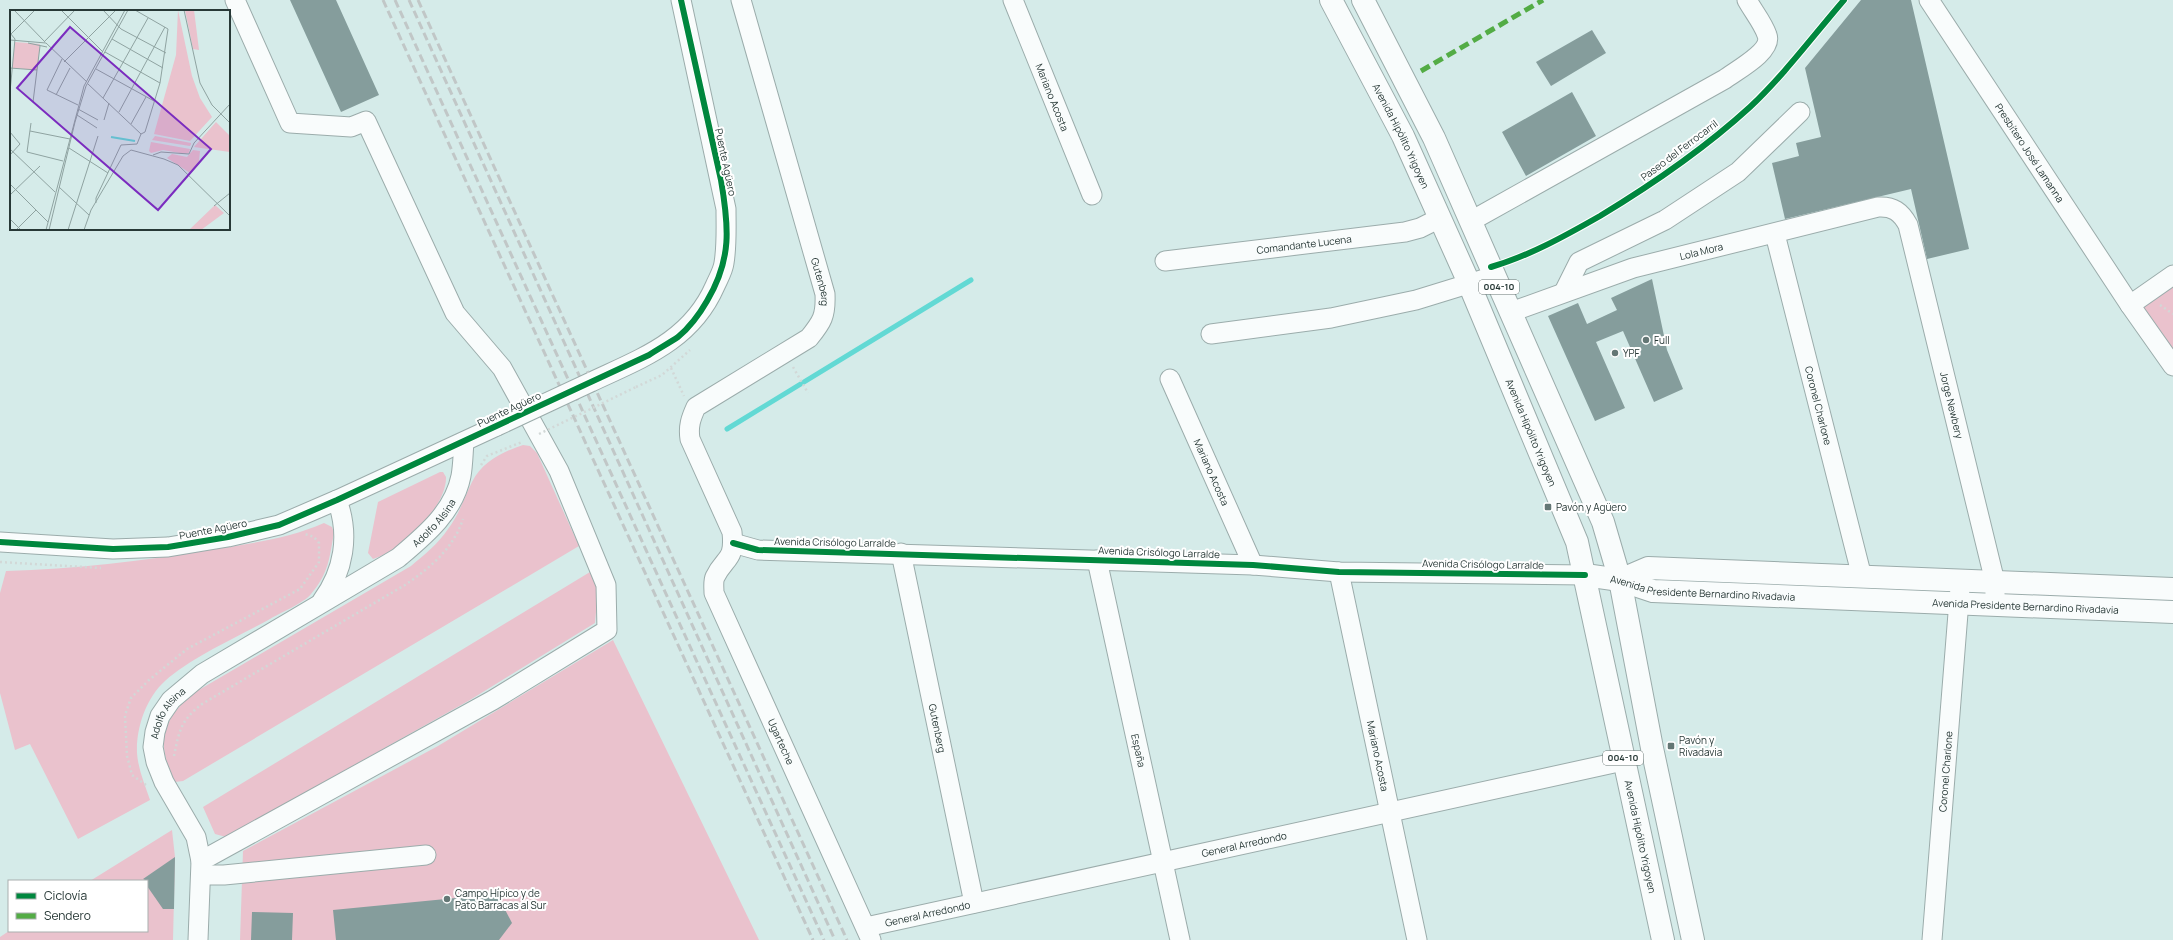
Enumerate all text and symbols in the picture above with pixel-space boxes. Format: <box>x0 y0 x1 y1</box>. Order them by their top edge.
inset map <box>10 10 230 230</box>
street label: Mariano Acosta <box>1032 61 1072 133</box>
street label: Avenida Hipólito Yrigoyen <box>1369 81 1433 191</box>
street label: Presbítero José Lamanna <box>1992 101 2067 205</box>
street label: Paseo del Ferrocarril <box>1638 116 1720 184</box>
street label: Puente Agüero <box>712 127 740 197</box>
street label: Comandante Lucena <box>1256 232 1352 257</box>
street label: Lola Mora <box>1678 239 1724 263</box>
street label: Gutenberg <box>808 256 833 306</box>
road number: 004-10 <box>1479 280 1519 294</box>
place label: Full <box>1654 333 1670 347</box>
marker: Full <box>1641 335 1651 345</box>
place label: YPF <box>1623 346 1640 360</box>
marker: YPF <box>1610 348 1620 358</box>
street label: Coronel Charlone <box>1802 365 1835 447</box>
street label: Jorge Newbery <box>1937 370 1967 441</box>
street label: Avenida Hipólito Yrigoyen <box>1503 377 1560 488</box>
street label: Puente Agüero <box>475 388 543 430</box>
street label: Mariano Acosta <box>1191 437 1233 508</box>
street label: Adolfo Alsina <box>409 496 459 550</box>
place label: Pavón y Agüero <box>1556 500 1627 514</box>
marker: Pavón y Agüero <box>1543 502 1553 512</box>
street label: Puente Agüero <box>178 516 248 542</box>
street label: Avenida Crisólogo Larralde <box>774 534 896 550</box>
street label: Avenida Crisólogo Larralde <box>1098 543 1220 561</box>
street label: Avenida Crisólogo Larralde <box>1422 556 1544 572</box>
street label: Avenida Presidente Bernardino Rivadavia <box>1609 572 1795 604</box>
street label: Avenida Presidente Bernardino Rivadavia <box>1932 595 2119 617</box>
street label: Adolfo Alsina <box>147 684 188 740</box>
street label: Gutenberg <box>926 703 949 754</box>
street label: Ugarteche <box>765 716 798 767</box>
street label: Mariano Acosta <box>1364 719 1392 792</box>
street label: Coronel Charlone <box>1935 730 1956 812</box>
street label: España <box>1128 732 1149 769</box>
place label: Pavón y Rivadavia <box>1679 733 1722 759</box>
marker: Pavón y Rivadavia <box>1666 741 1676 751</box>
road number: 004-10 <box>1603 751 1643 765</box>
street label: Avenida Hipólito Yrigoyen <box>1622 779 1660 894</box>
street label: General Arredondo <box>1200 828 1288 860</box>
legend <box>8 880 148 932</box>
place label: Campo Hípico y de Pato Barracas al Sur <box>455 886 547 912</box>
text: Ciclovía <box>44 887 87 904</box>
marker: Campo Hípico y de Pato Barracas al Sur <box>442 894 452 904</box>
street label: General Arredondo <box>884 897 972 930</box>
text: Sendero <box>44 907 91 924</box>

